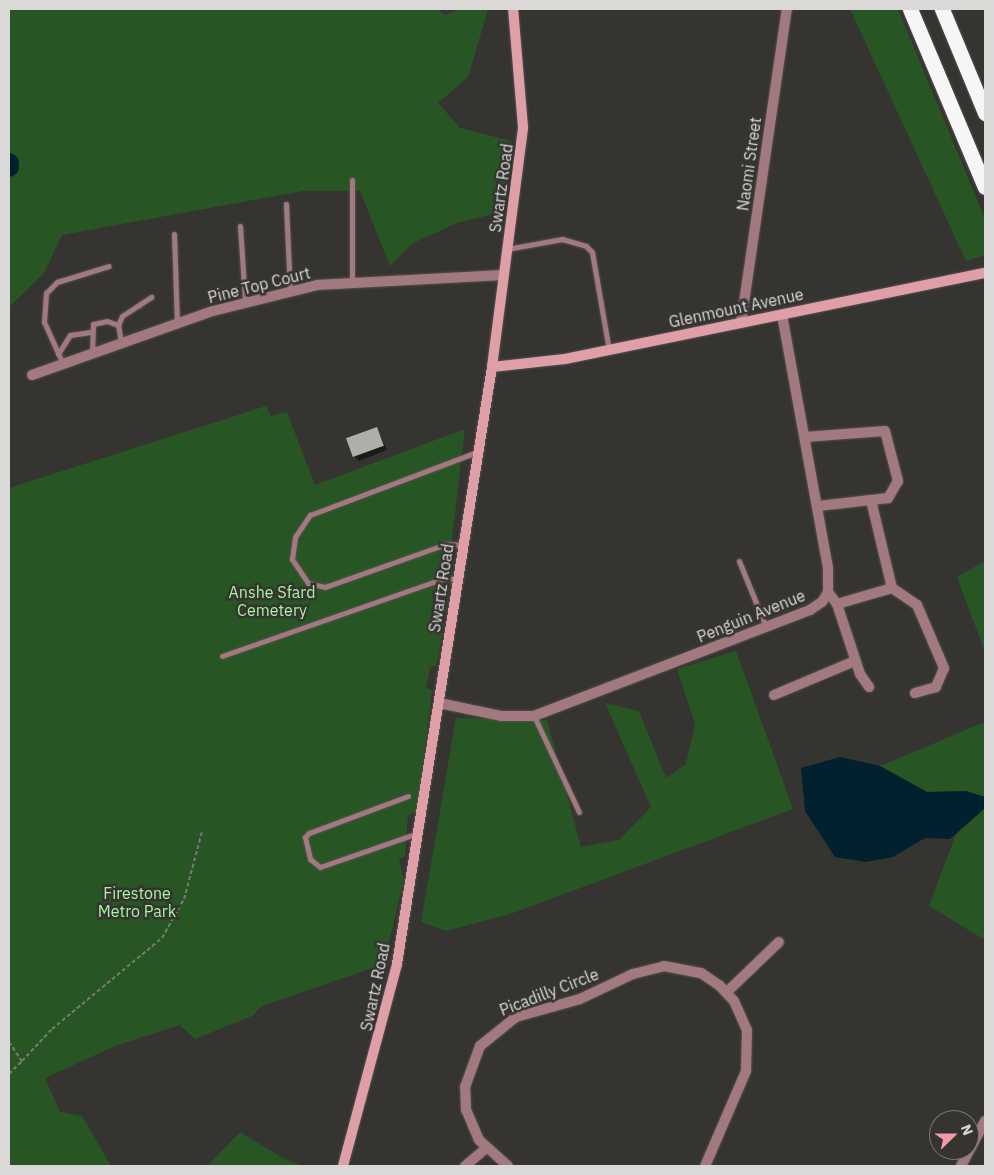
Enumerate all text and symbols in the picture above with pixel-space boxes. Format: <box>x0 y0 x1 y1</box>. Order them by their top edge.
street label: Naomi Street <box>733 116 765 212</box>
street label: Swartz Road <box>485 142 517 234</box>
street label: Pine Top Court <box>206 263 312 307</box>
street label: Glenmount Avenue <box>667 284 805 332</box>
street label: Swartz Road <box>425 542 457 634</box>
park label: Anshe Sfard Cemetery <box>229 582 315 620</box>
street label: Penguin Avenue <box>694 586 808 646</box>
park label: Firestone Metro Park <box>98 883 176 921</box>
street label: Swartz Road <box>356 941 394 1033</box>
street label: Picadilly Circle <box>497 964 601 1020</box>
north arrow <box>929 1110 979 1160</box>
text: N <box>957 1122 977 1138</box>

